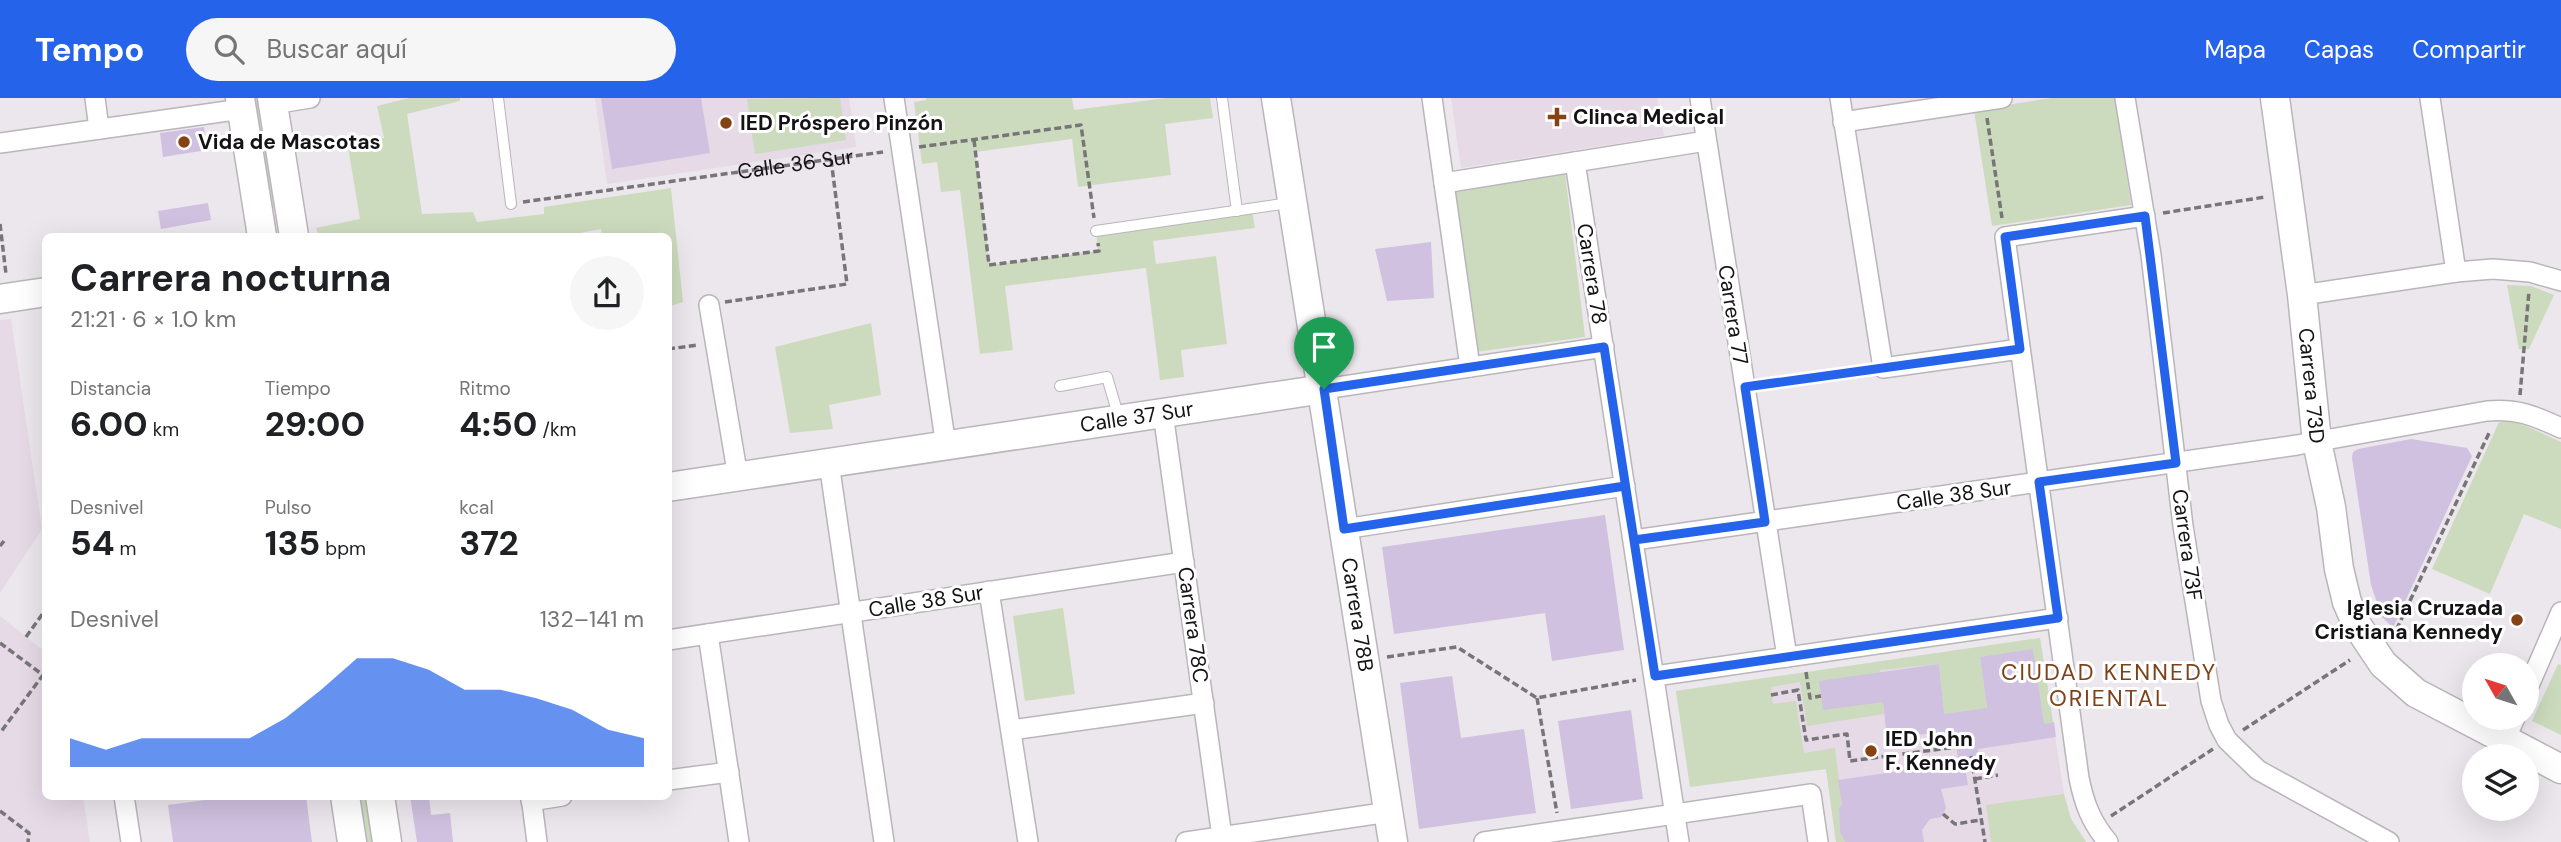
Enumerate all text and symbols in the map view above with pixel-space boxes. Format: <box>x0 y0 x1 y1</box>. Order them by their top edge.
search box <box>186 18 676 81</box>
text: Tempo <box>35 28 144 71</box>
icon: search <box>210 30 248 68</box>
text: Buscar aquí <box>266 32 407 66</box>
text: Mapa <box>2204 34 2266 65</box>
text: Capas <box>2304 34 2374 65</box>
text: Compartir <box>2412 34 2526 65</box>
place label: Clinca Medical <box>1573 103 1724 131</box>
marker: Clinca Medical <box>1547 107 1567 127</box>
place label: IED Próspero Pinzón <box>740 109 943 137</box>
marker: IED Próspero Pinzón <box>718 115 734 131</box>
place label: Vida de Mascotas <box>198 128 381 156</box>
marker: Vida de Mascotas <box>176 134 192 150</box>
street label: Calle 36 Sur <box>736 142 855 186</box>
street label: Carrera 78 <box>1570 221 1614 327</box>
text: Carrera nocturna <box>70 253 391 303</box>
button: share <box>570 256 644 330</box>
street label: Carrera 77 <box>1711 263 1755 367</box>
text: 21:21 · 6 × 1.0 km <box>70 304 236 334</box>
pin <box>1294 317 1354 389</box>
street label: Carrera 73D <box>2291 327 2331 445</box>
icon: arrive <box>1305 328 1343 366</box>
text: Distancia <box>70 376 151 401</box>
text: Tiempo <box>265 376 331 401</box>
text: Ritmo <box>459 376 511 401</box>
street label: Calle 37 Sur <box>1078 395 1196 439</box>
text: 6.00 <box>70 401 148 447</box>
text: 29:00 <box>265 401 365 447</box>
text: 4:50 <box>459 401 537 447</box>
text: km <box>148 417 179 442</box>
text: /km <box>537 417 576 442</box>
street label: Calle 38 Sur <box>1895 473 2014 517</box>
street label: Carrera 73F <box>2165 487 2209 603</box>
text: Desnivel <box>70 495 143 520</box>
text: Pulso <box>265 495 312 520</box>
text: kcal <box>459 495 494 520</box>
text: 54 <box>70 520 115 566</box>
text: 135 <box>265 520 320 566</box>
text: 372 <box>459 520 519 566</box>
text: m <box>115 536 137 561</box>
text: bpm <box>320 536 366 561</box>
street label: Carrera 78B <box>1335 556 1380 673</box>
street label: Carrera 78C <box>1171 565 1215 685</box>
street label: Calle 38 Sur <box>866 578 986 624</box>
place label: Iglesia Cruzada Cristiana Kennedy <box>2315 594 2503 646</box>
text: Desnivel <box>70 604 159 634</box>
text: 132–141 m <box>540 604 644 634</box>
marker: Iglesia Cruzada Cristiana Kennedy <box>2509 612 2525 628</box>
north arrow <box>2462 653 2539 730</box>
map controls <box>2462 653 2539 821</box>
district label: CIUDAD KENNEDY ORIENTAL <box>2001 657 2217 713</box>
place label: IED John F. Kennedy <box>1885 725 1996 777</box>
marker: IED John F. Kennedy <box>1863 743 1879 759</box>
button: layers <box>2462 744 2539 821</box>

